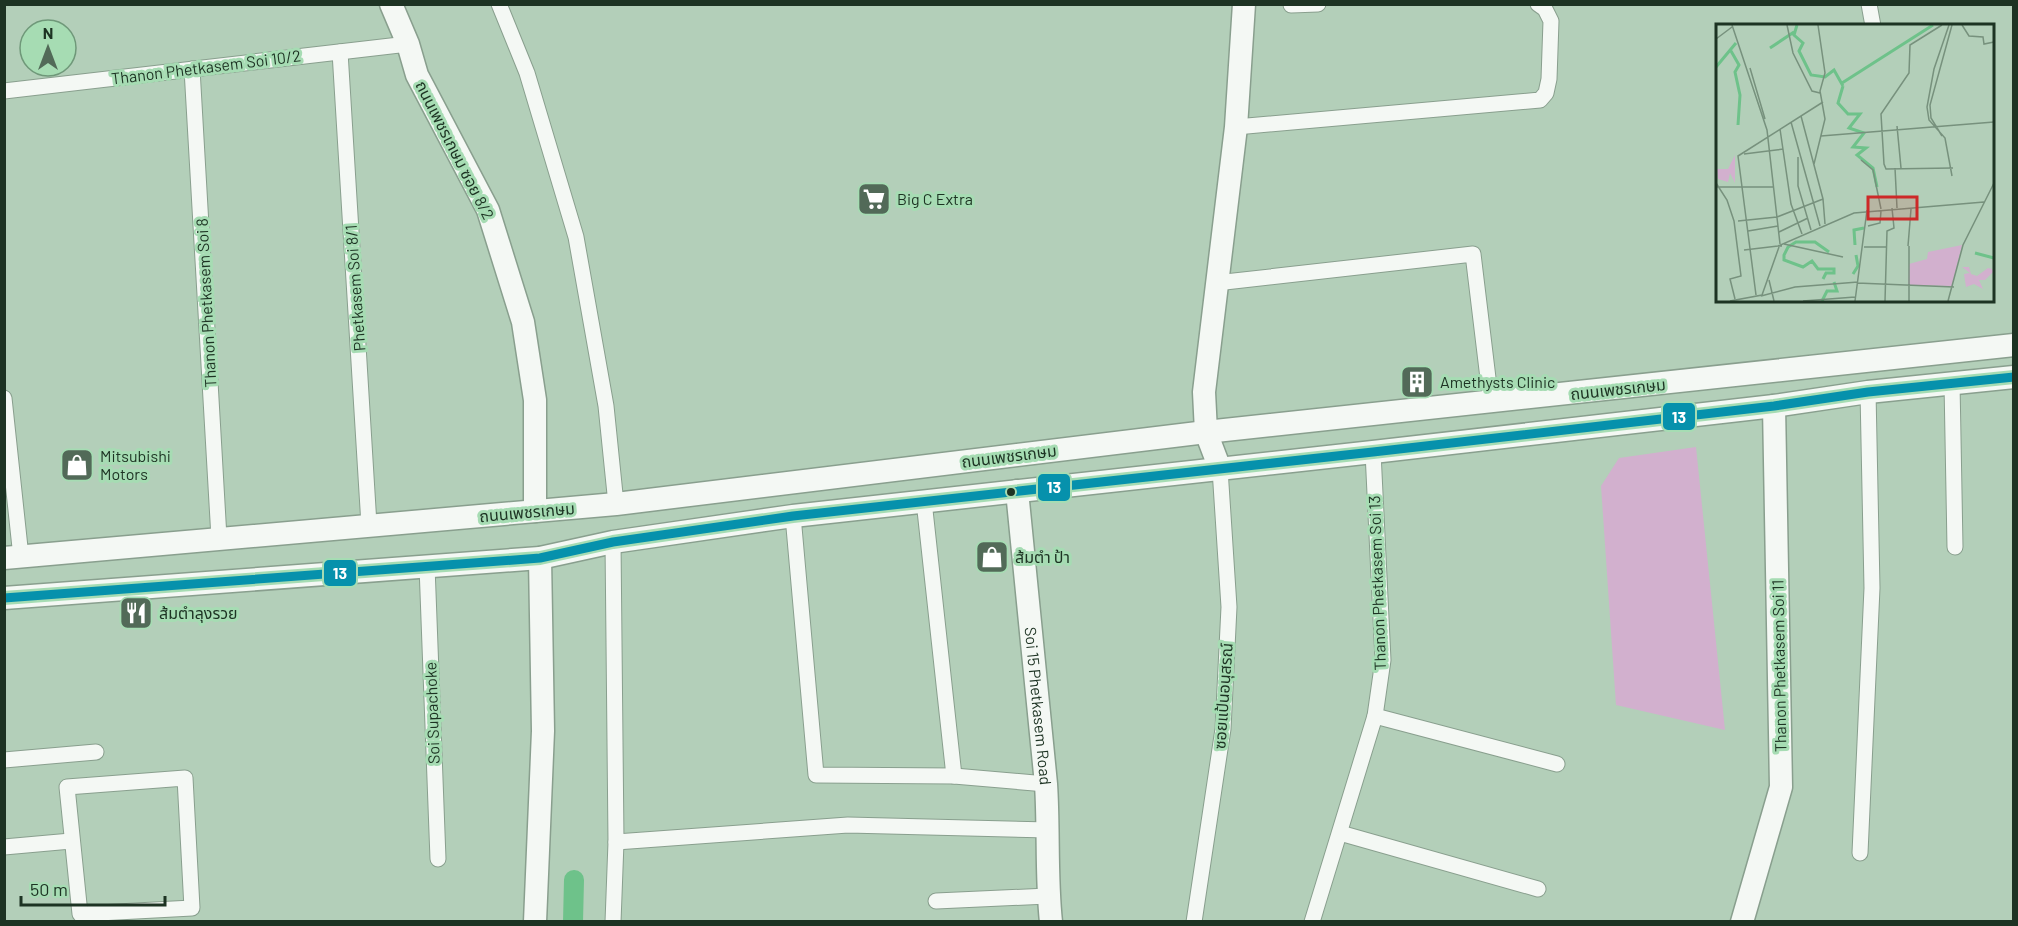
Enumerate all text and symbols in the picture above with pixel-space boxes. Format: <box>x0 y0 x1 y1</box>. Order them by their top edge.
north arrow <box>18 18 78 78</box>
text: N <box>43 23 53 42</box>
inset map <box>1716 24 1994 302</box>
street label: Thanon Phetkasem Soi 10/2 <box>110 45 302 88</box>
street label: ถนนเพชรเกษม ซอย 8/2 <box>412 77 499 222</box>
supermarket icon: Big C Extra <box>856 181 892 217</box>
place label: Big C Extra <box>897 189 973 208</box>
street label: Thanon Phetkasem Soi 8 <box>192 218 219 388</box>
street label: Phetkasem Soi 8/1 <box>341 224 368 352</box>
building icon: Amethysts Clinic <box>1399 364 1435 400</box>
place label: Amethysts Clinic <box>1440 372 1555 391</box>
street label: ถนนเพชรเกษม <box>1569 374 1667 403</box>
line badge: 13 <box>1662 402 1696 431</box>
text: 13 <box>1672 407 1686 426</box>
street label: ถนนเพชรเกษม <box>960 440 1058 471</box>
place label: Mitsubishi Motors <box>100 446 171 483</box>
shop icon: Mitsubishi Motors <box>59 447 95 483</box>
line badge: 13 <box>1037 473 1071 502</box>
text: 13 <box>1047 477 1061 496</box>
unlabelled marker <box>1005 486 1017 498</box>
street label: Thanon Phetkasem Soi 13 <box>1364 495 1389 671</box>
street label: ถนนเพชรเกษม <box>478 498 575 525</box>
shop icon: ส้มตำ ป้า <box>974 539 1010 575</box>
place label: ส้มตำ ป้า <box>1015 547 1070 566</box>
line badge: 13 <box>323 559 357 587</box>
text: 13 <box>333 563 347 582</box>
street label: Thanon Phetkasem Soi 11 <box>1767 580 1790 752</box>
restaurant icon: ส้มตำลุงรวย <box>118 595 154 631</box>
place label: ส้มตำลุงรวย <box>159 603 238 623</box>
street label: Soi 15 Phetkasem Road <box>1021 626 1056 786</box>
street label: ซอยแป้นอนุสรณ์ <box>1209 642 1237 750</box>
street label: Soi Supachoke <box>420 662 443 764</box>
scale bar <box>21 869 165 907</box>
text: 50 m <box>30 878 68 900</box>

